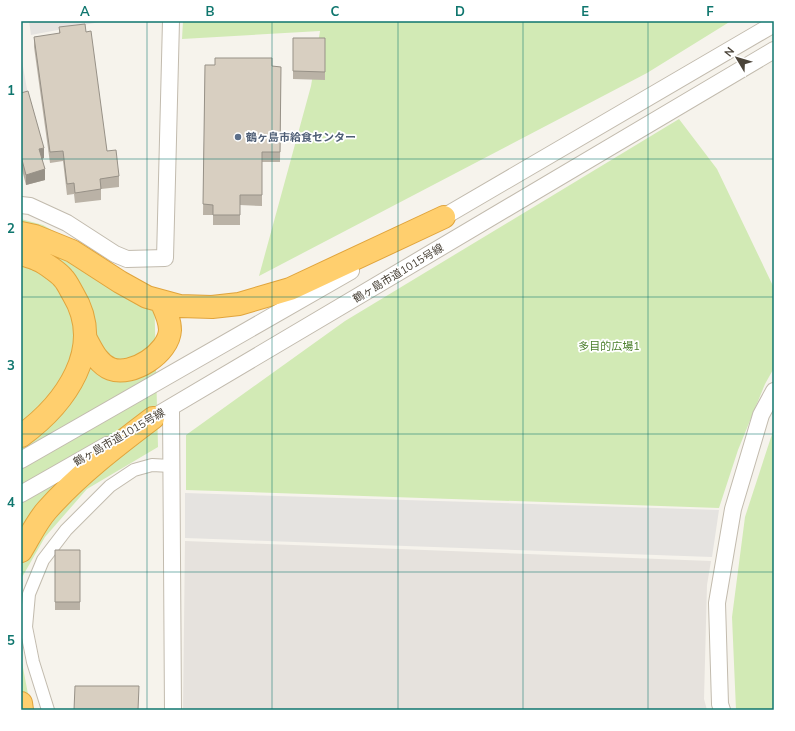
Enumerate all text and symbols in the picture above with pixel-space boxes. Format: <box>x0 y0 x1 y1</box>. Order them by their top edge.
text: A <box>80 3 90 19</box>
text: B <box>206 3 215 19</box>
text: C <box>331 3 340 19</box>
text: D <box>455 3 465 19</box>
text: E <box>581 3 589 19</box>
text: F <box>706 3 714 19</box>
north arrow <box>717 38 757 78</box>
text: N <box>721 44 737 59</box>
text: 1 <box>7 82 15 98</box>
place label: 鶴ヶ島市給食センター <box>245 130 356 144</box>
marker: 鶴ヶ島市給食センター <box>233 132 243 142</box>
text: 2 <box>7 220 15 236</box>
street label: 鶴ヶ島市道1015号線 <box>350 240 446 306</box>
park label: 多目的広場1 <box>578 339 640 353</box>
text: 3 <box>7 357 15 373</box>
street label: 鶴ヶ島市道1015号線 <box>71 405 167 469</box>
text: 4 <box>7 494 15 510</box>
text: 5 <box>7 632 15 648</box>

